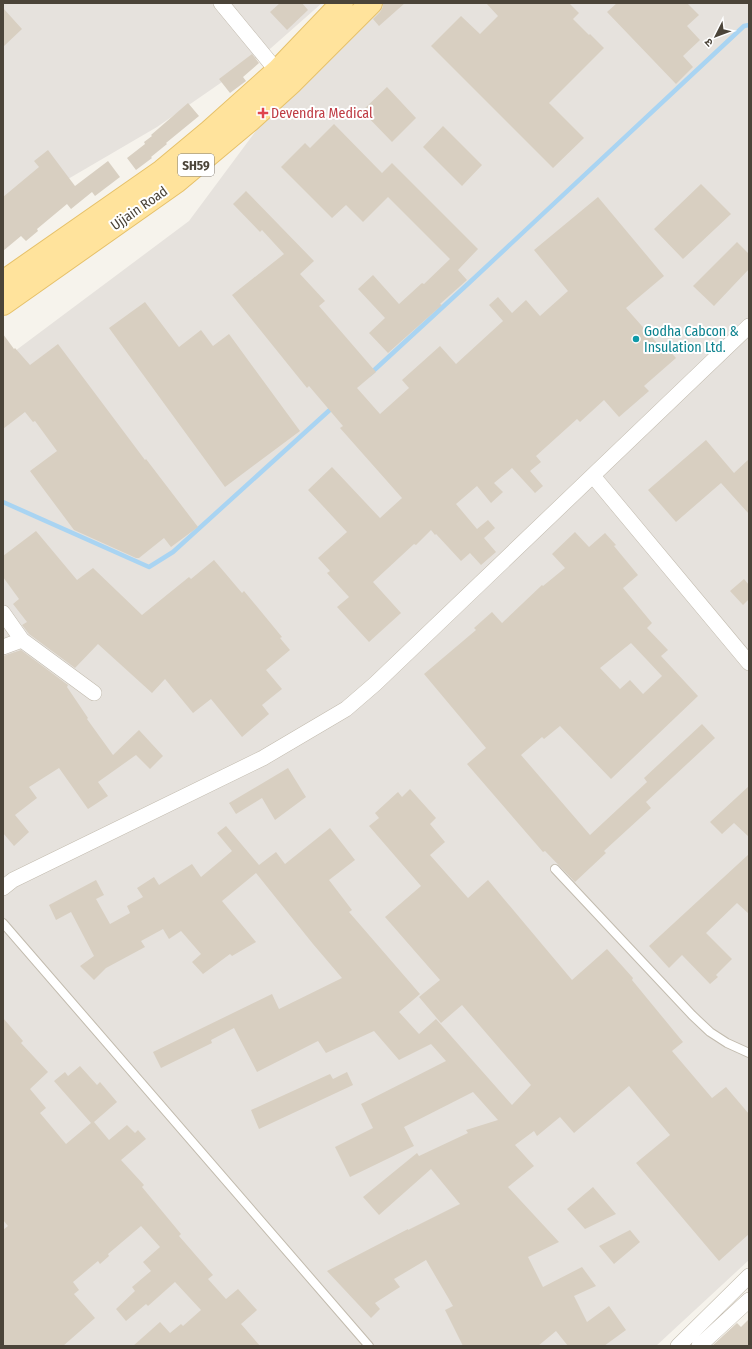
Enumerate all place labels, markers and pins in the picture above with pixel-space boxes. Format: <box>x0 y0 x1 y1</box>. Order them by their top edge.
place label: Devendra Medical <box>271 105 373 122</box>
marker: Devendra Medical <box>258 108 268 118</box>
place label: Godha Cabcon & Insulation Ltd. <box>644 323 739 356</box>
marker: Godha Cabcon & Insulation Ltd. <box>631 334 641 344</box>

